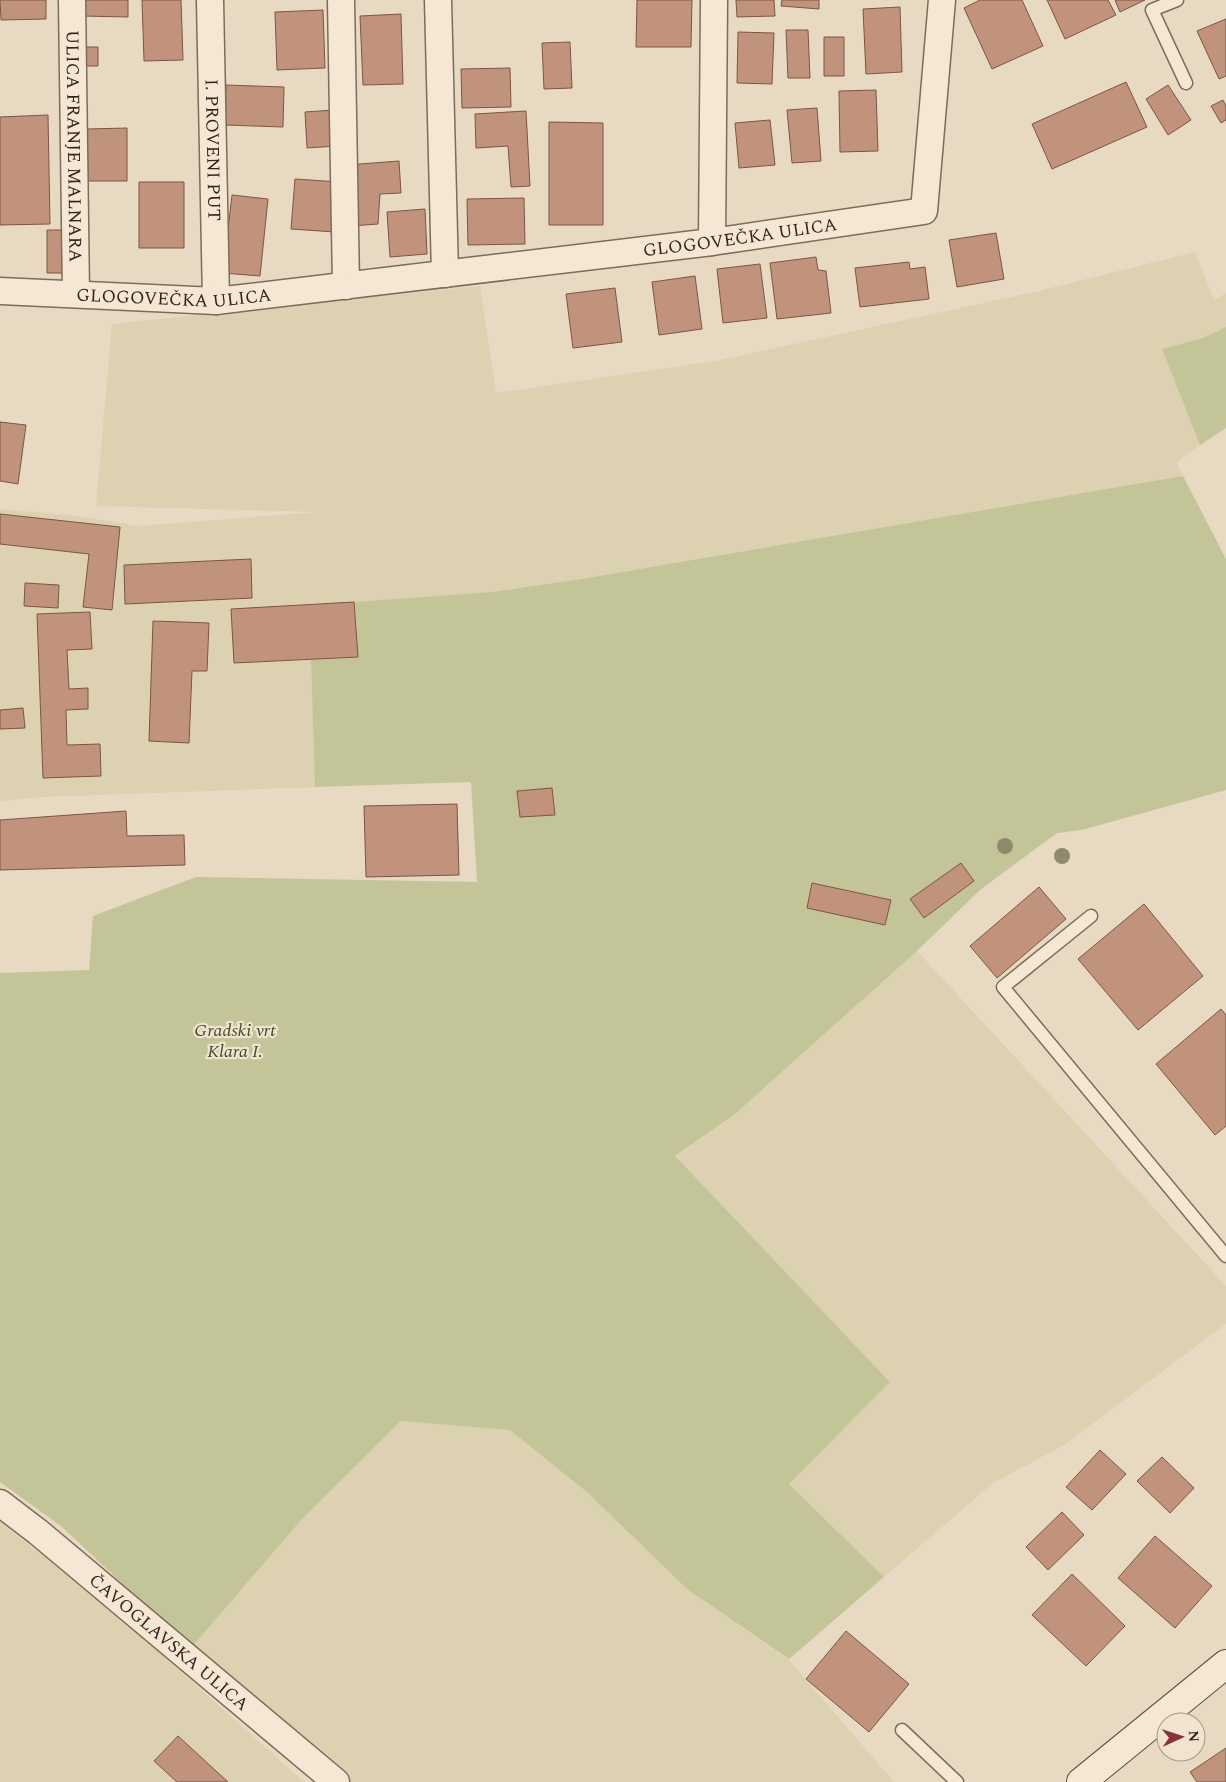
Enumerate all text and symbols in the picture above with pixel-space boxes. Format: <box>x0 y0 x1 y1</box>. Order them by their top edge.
street label: ULICA FRANJE MALNARA <box>59 30 89 262</box>
street label: I. PROVENI PUT <box>198 79 228 221</box>
street label: GLOGOVEČKA ULICA <box>641 210 839 264</box>
street label: GLOGOVEČKA ULICA <box>76 281 273 315</box>
park label: Gradski vrt Klara I. <box>194 1017 276 1065</box>
street label: ČAVOGLAVSKA ULICA <box>83 1567 255 1717</box>
north arrow <box>1156 1712 1206 1762</box>
text: N <box>1183 1730 1204 1743</box>

